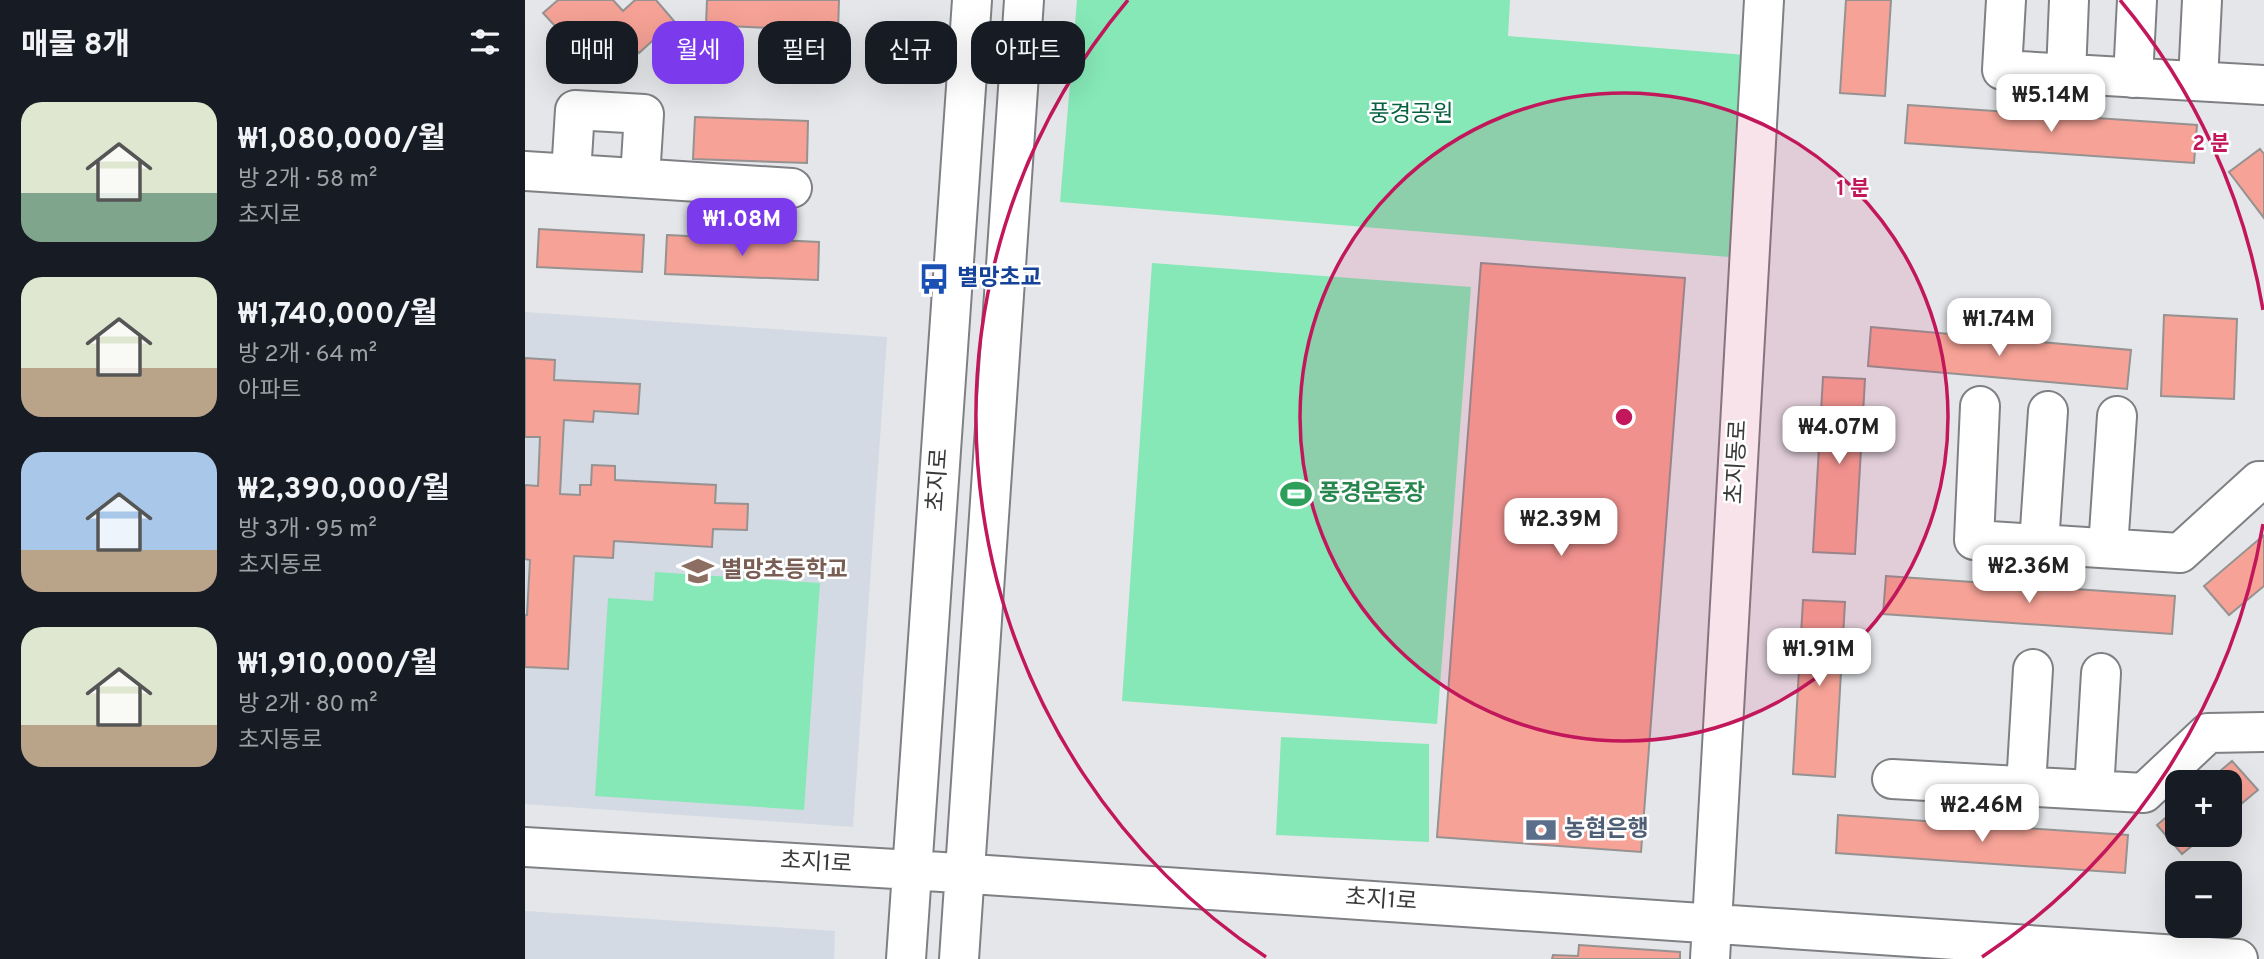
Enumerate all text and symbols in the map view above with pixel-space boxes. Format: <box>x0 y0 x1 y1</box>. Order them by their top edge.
chip: 매매 <box>546 21 638 84</box>
chip: 월세 <box>652 21 744 84</box>
chip: 필터 <box>758 21 851 84</box>
chip: 신규 <box>865 21 957 84</box>
chip: 아파트 <box>971 21 1085 84</box>
icon: filters <box>466 23 504 61</box>
text: 매물 8개 <box>21 28 130 65</box>
pin: ₩5.14M <box>1994 74 2108 134</box>
text: ₩5.14M <box>2012 82 2090 111</box>
park label: 풍경공원 <box>1369 101 1453 130</box>
text: ₩1,080,000/월 <box>238 122 445 159</box>
icon: home <box>77 130 161 214</box>
text: 2 분 <box>2192 131 2230 158</box>
text: 방 2개 · 58 m² <box>238 166 377 195</box>
text: 1 분 <box>1837 176 1869 203</box>
pin: ₩1.08M <box>685 198 799 258</box>
text: 초지로 <box>238 202 301 231</box>
text: ₩1.08M <box>703 206 781 235</box>
bus stop icon: 별망초교 <box>917 262 951 296</box>
place label: 별망초교 <box>957 265 1042 294</box>
text: ₩1,740,000/월 <box>238 297 438 334</box>
pin: ₩1.74M <box>1942 298 2056 358</box>
icon: home <box>77 305 161 389</box>
text: ₩1.74M <box>1963 306 2035 335</box>
text: 방 2개 · 64 m² <box>238 341 377 370</box>
text: 아파트 <box>238 377 301 406</box>
centre of rings <box>1612 405 1636 429</box>
pin: ₩4.07M <box>1782 406 1896 466</box>
text: ₩4.07M <box>1798 414 1880 443</box>
street label: 초지동로 <box>1721 419 1755 505</box>
street label: 초지로 <box>922 447 956 513</box>
text: ₩2,390,000/월 <box>238 472 450 509</box>
sports icon: 풍경운동장 <box>1279 477 1313 511</box>
icon: home <box>77 480 161 564</box>
place label: 풍경운동장 <box>1319 480 1425 509</box>
pin: ₩2.39M <box>1504 498 1618 558</box>
text: ₩2.39M <box>1520 506 1602 535</box>
text: 방 3개 · 95 m² <box>238 516 377 545</box>
pin: ₩2.36M <box>1972 546 2086 605</box>
text: 초지동로 <box>238 552 323 581</box>
text: ₩2.36M <box>1988 553 2070 582</box>
school or university icon: 별망초등학교 <box>681 554 715 588</box>
place label: 별망초등학교 <box>721 557 848 586</box>
pin: ₩1.91M <box>1762 628 1876 688</box>
text: ₩1.91M <box>1783 636 1855 665</box>
text: ₩1,910,000/월 <box>238 647 438 684</box>
icon: home <box>77 655 161 739</box>
text: 방 2개 · 80 m² <box>238 691 378 720</box>
text: 초지동로 <box>238 727 323 756</box>
map controls <box>2165 770 2242 938</box>
button: + <box>2165 770 2242 847</box>
pin: ₩2.46M <box>1925 784 2039 844</box>
text: ₩2.46M <box>1941 792 2023 821</box>
bank icon: 농협은행 <box>1524 813 1558 847</box>
place label: 농협은행 <box>1564 816 1649 845</box>
street label: 초지1로 <box>779 848 853 880</box>
button: − <box>2165 861 2242 938</box>
street label: 초지1로 <box>1344 884 1418 918</box>

